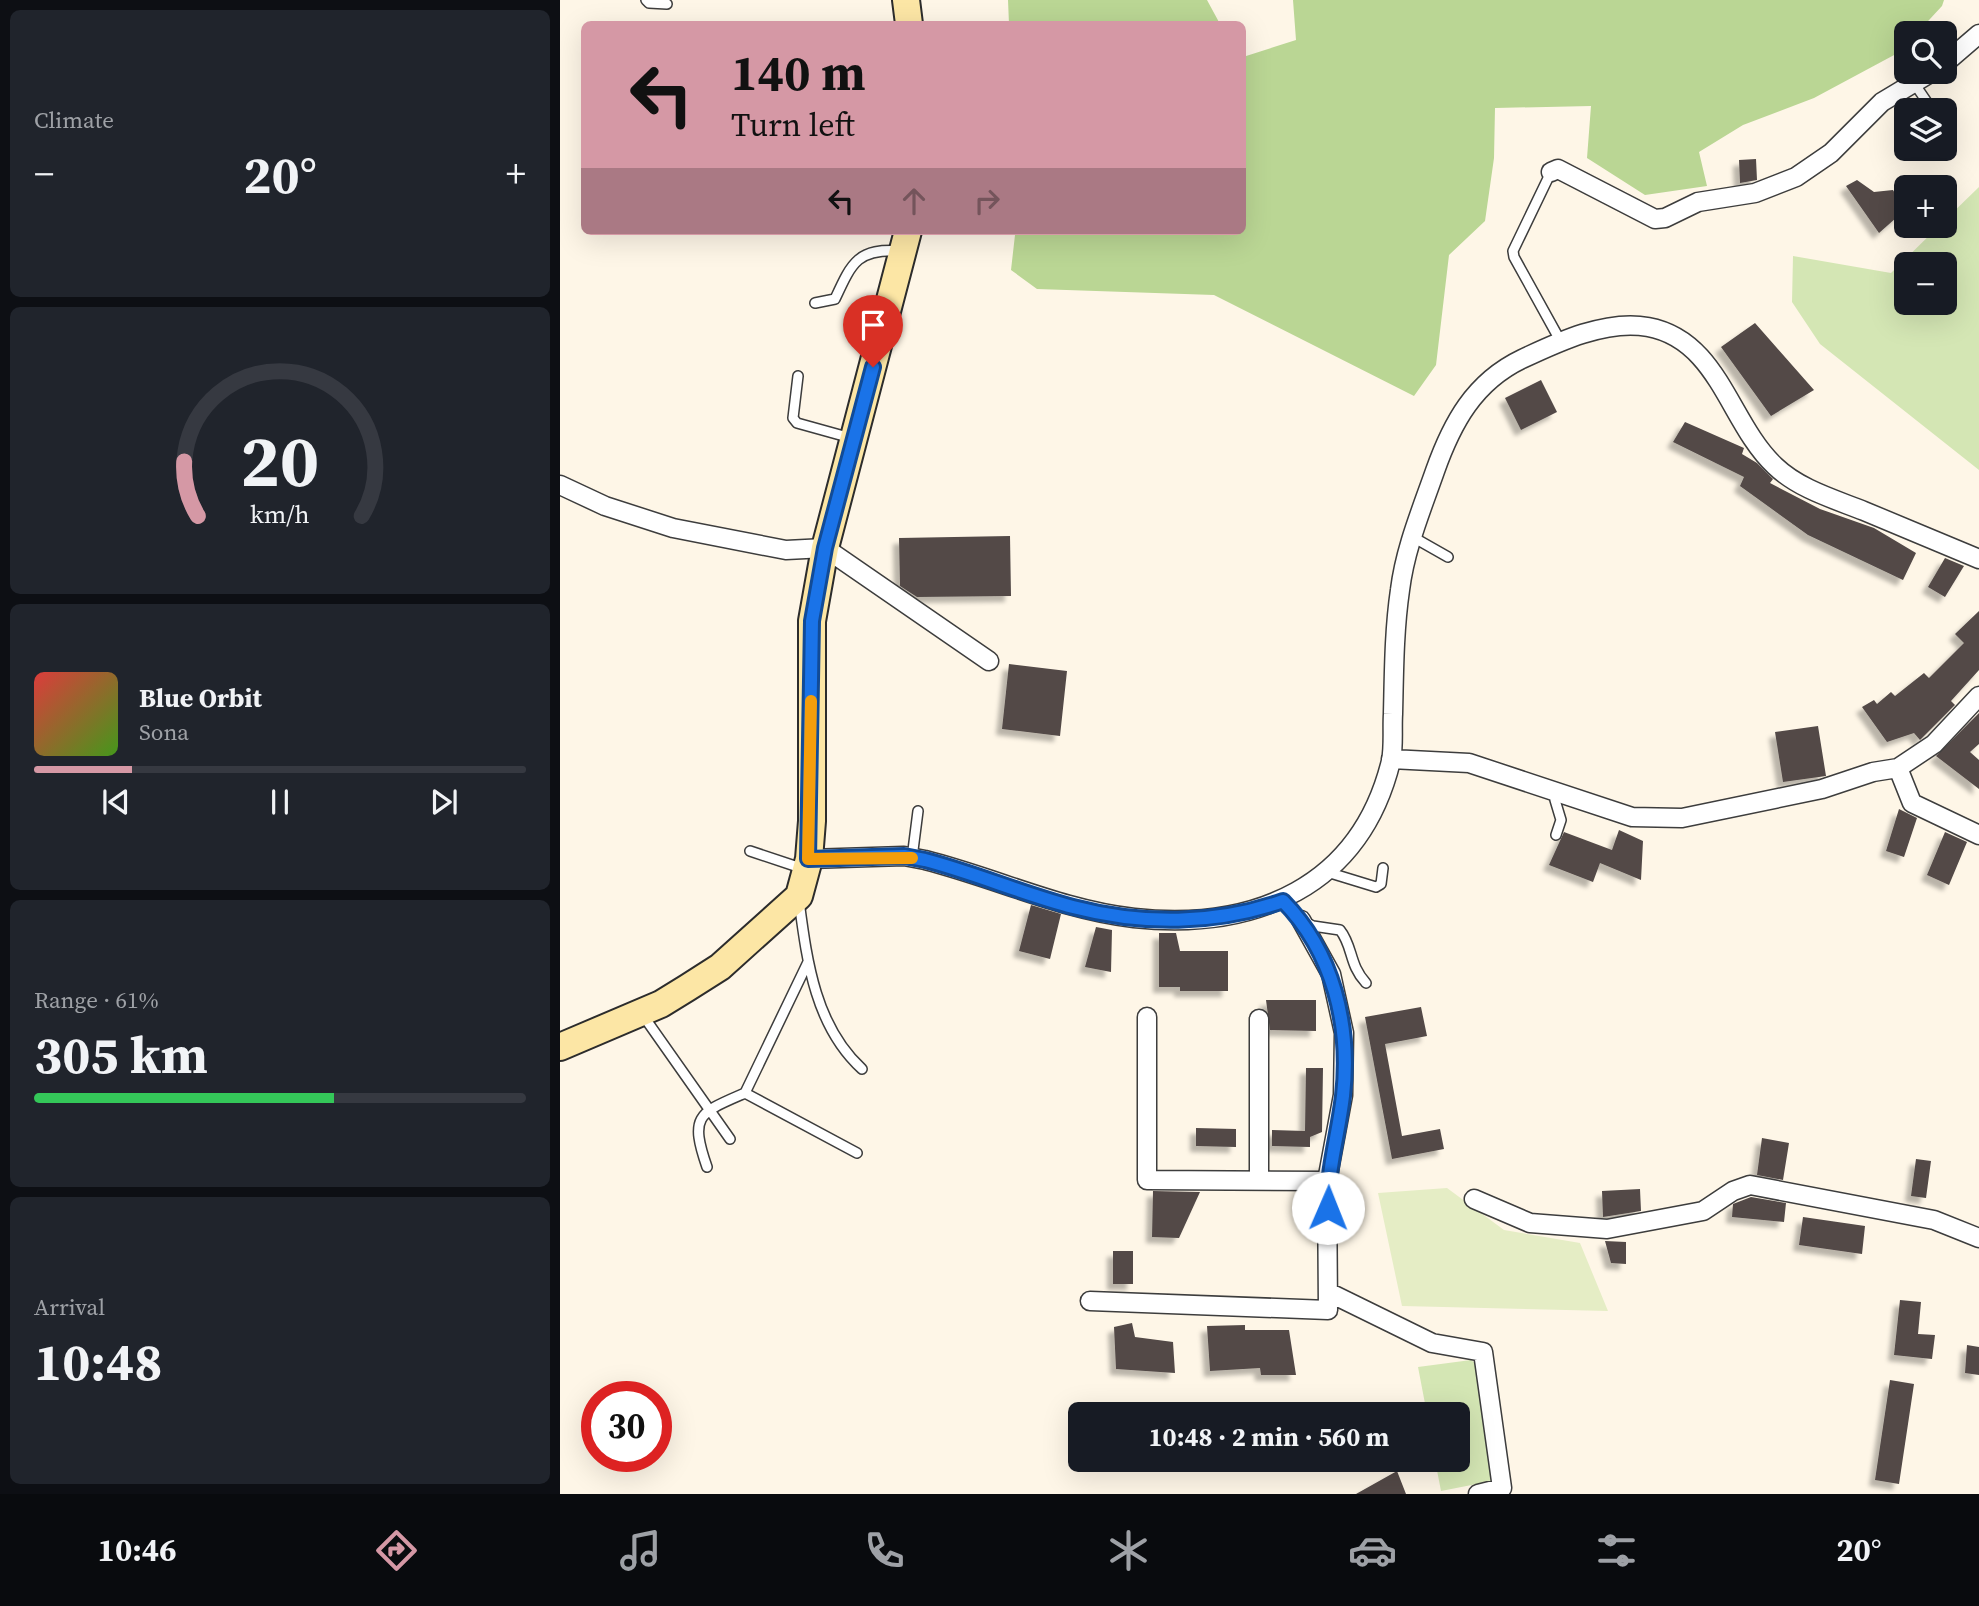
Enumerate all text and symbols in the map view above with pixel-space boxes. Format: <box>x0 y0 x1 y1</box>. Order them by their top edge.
map controls <box>1894 21 1957 315</box>
button: search <box>1894 21 1957 84</box>
text: 140 m <box>731 39 866 106</box>
icon: left <box>616 49 707 140</box>
button: layers <box>1894 98 1957 161</box>
text: Turn left <box>731 103 855 147</box>
text: Climate <box>34 104 114 136</box>
text: 20° <box>243 139 317 210</box>
text: − <box>34 148 54 200</box>
text: + <box>506 148 526 200</box>
button: + <box>1894 175 1957 238</box>
icon: left <box>822 182 860 220</box>
icon: ahead <box>895 182 933 220</box>
icon: right <box>968 182 1006 220</box>
button: − <box>1894 252 1957 315</box>
pin <box>843 295 903 367</box>
icon: arrive <box>854 306 892 344</box>
text: 20 <box>241 412 319 511</box>
text: km/h <box>250 497 310 531</box>
text: Blue Orbit <box>139 680 262 716</box>
text: Sona <box>139 716 189 748</box>
icon: previous <box>97 783 135 821</box>
icon: pause <box>261 783 299 821</box>
icon: next <box>425 783 463 821</box>
text: Range · 61% <box>34 984 159 1016</box>
text: 305 km <box>34 1019 208 1090</box>
position arrow <box>1291 1171 1365 1245</box>
text: Arrival <box>34 1291 105 1323</box>
text: 10:48 <box>34 1326 162 1397</box>
speed limit sign: 30 <box>581 1381 672 1472</box>
text: 10:48 · 2 min · 560 m <box>1149 1419 1389 1455</box>
icon: directions <box>372 1526 421 1575</box>
icon: music <box>616 1526 665 1575</box>
icon: phone <box>860 1526 909 1575</box>
icon: climate <box>1104 1526 1153 1575</box>
icon: car <box>1348 1526 1397 1575</box>
icon: filters <box>1592 1526 1641 1575</box>
text: 10:46 <box>98 1528 177 1572</box>
text: 20° <box>1836 1528 1881 1572</box>

